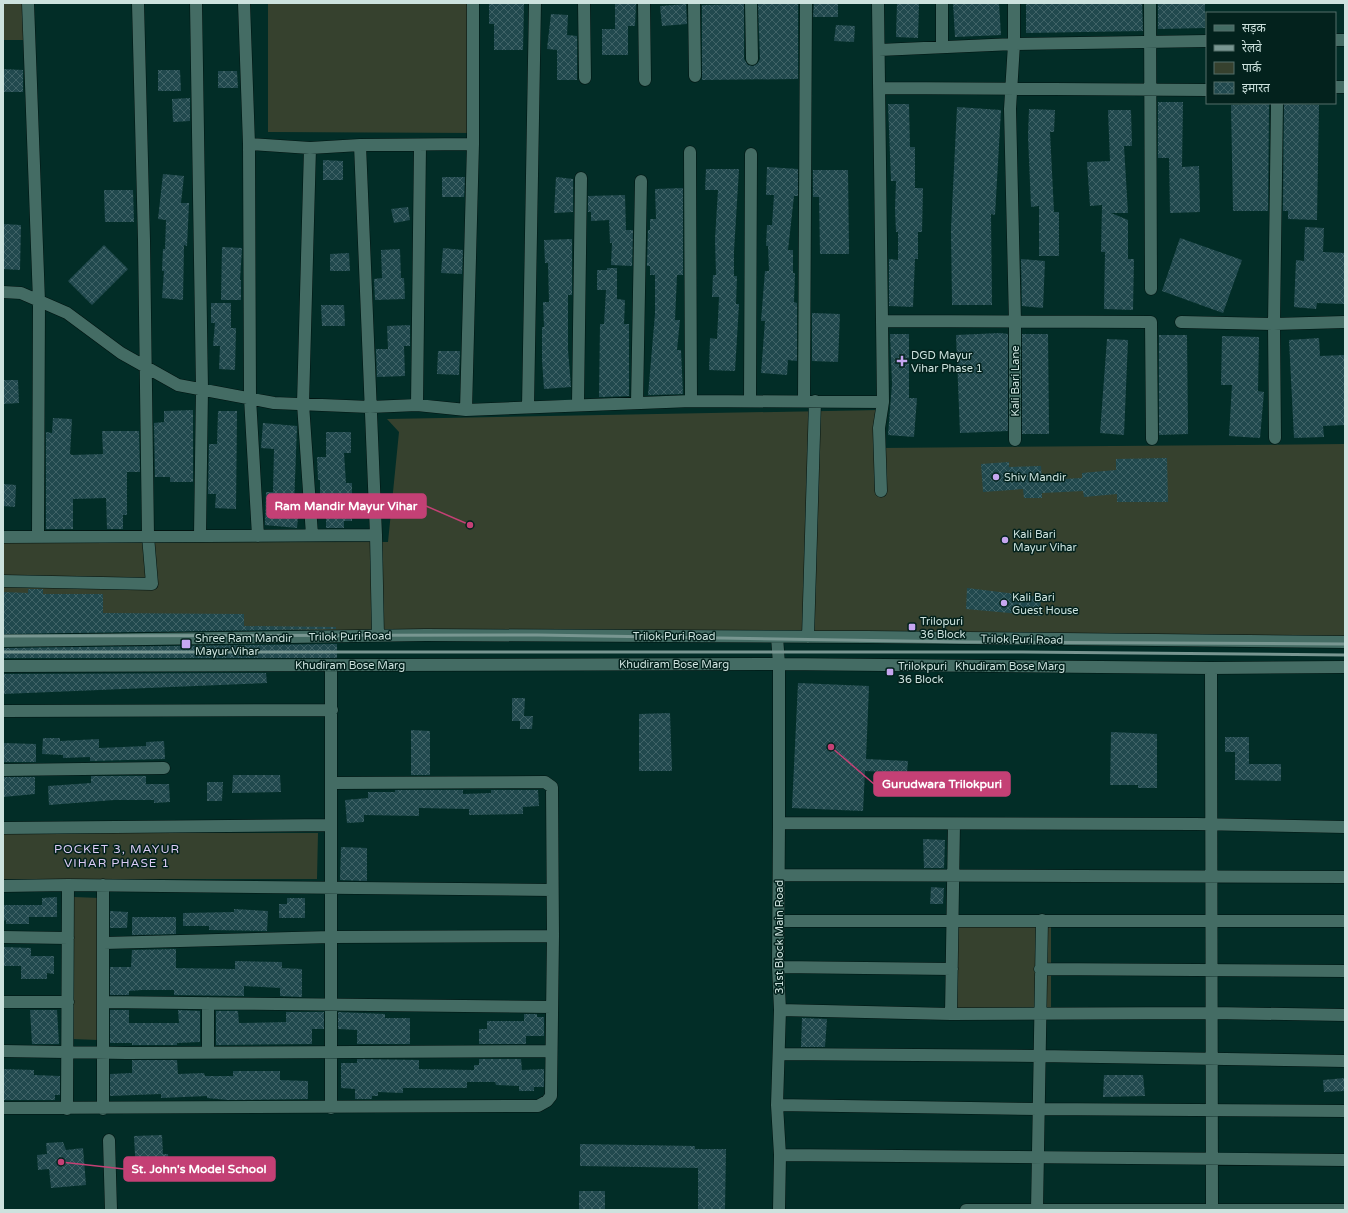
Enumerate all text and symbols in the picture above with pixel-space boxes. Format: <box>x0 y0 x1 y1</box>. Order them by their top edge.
legend <box>1206 12 1336 104</box>
text: सड़क <box>1242 21 1267 35</box>
text: रेलवे <box>1242 40 1262 55</box>
text: पार्क <box>1242 61 1262 75</box>
text: इमारत <box>1242 81 1271 95</box>
street label: Kali Bari Lane <box>1009 346 1022 416</box>
place label: DGD Mayur Vihar Phase 1 <box>911 349 983 375</box>
marker: DGD Mayur Vihar Phase 1 <box>896 355 908 367</box>
place label: Shiv Mandir <box>1004 471 1067 484</box>
marker: Shiv Mandir <box>991 472 1001 482</box>
callout: Ram Mandir Mayur Vihar <box>267 494 426 518</box>
text: Ram Mandir Mayur Vihar <box>275 499 418 514</box>
place label: Kali Bari Mayur Vihar <box>1013 528 1078 554</box>
marker: Kali Bari Mayur Vihar <box>1000 535 1010 545</box>
place label: Kali Bari Guest House <box>1012 591 1079 617</box>
marker: Kali Bari Guest House <box>999 598 1009 608</box>
place label: Trilopuri 36 Block <box>920 615 966 641</box>
marker: Trilopuri 36 Block <box>907 622 917 632</box>
street label: Trilok Puri Road <box>309 629 392 644</box>
street label: Trilok Puri Road <box>633 630 715 643</box>
place label: Shree Ram Mandir Mayur Vihar <box>195 632 293 658</box>
street label: Trilok Puri Road <box>981 632 1064 647</box>
marker: Shree Ram Mandir Mayur Vihar <box>180 638 192 650</box>
street label: Khudiram Bose Marg <box>619 658 729 671</box>
street label: Khudiram Bose Marg <box>295 659 405 672</box>
place label: Trilokpuri 36 Block <box>898 660 947 686</box>
street label: Khudiram Bose Marg <box>955 660 1065 673</box>
marker: Trilokpuri 36 Block <box>885 667 895 677</box>
callout: Gurudwara Trilokpuri <box>874 772 1010 796</box>
text: Gurudwara Trilokpuri <box>882 777 1002 792</box>
district label: POCKET 3, MAYUR VIHAR PHASE 1 <box>54 842 180 870</box>
street label: 31st Block Main Road <box>773 880 786 994</box>
callout: St. John's Model School <box>124 1157 275 1181</box>
text: St. John's Model School <box>132 1162 266 1176</box>

